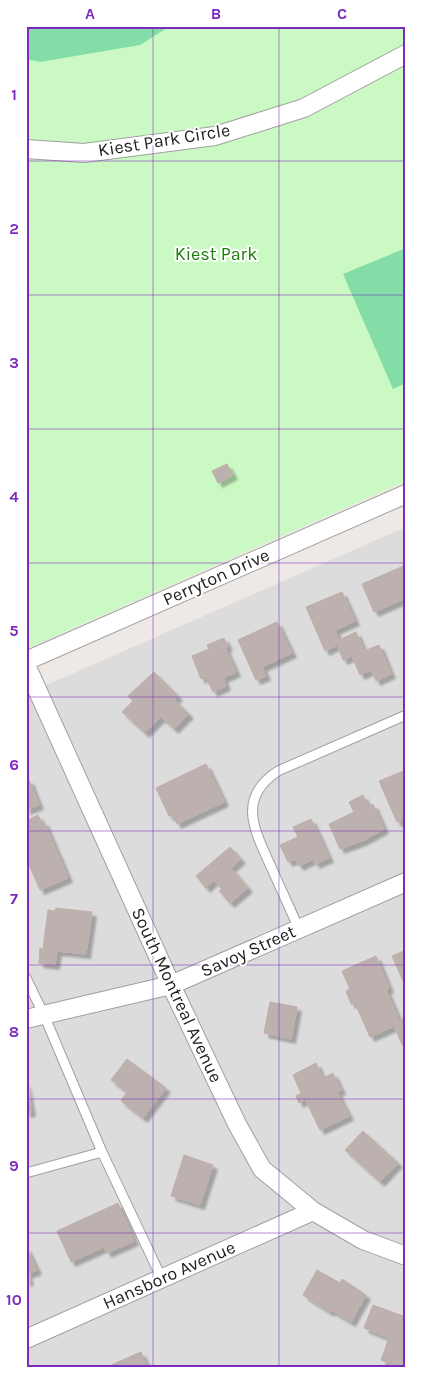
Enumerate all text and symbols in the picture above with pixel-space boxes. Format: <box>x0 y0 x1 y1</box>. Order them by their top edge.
text: A <box>85 4 95 23</box>
text: B <box>211 4 221 23</box>
text: C <box>337 4 347 23</box>
text: 1 <box>11 85 17 104</box>
street label: Kiest Park Circle <box>96 119 232 161</box>
text: 2 <box>9 219 19 238</box>
park label: Kiest Park <box>175 243 257 265</box>
text: 3 <box>9 353 19 372</box>
text: 4 <box>9 487 19 506</box>
street label: Perryton Drive <box>159 544 273 610</box>
text: 5 <box>9 621 19 640</box>
text: 6 <box>9 755 19 774</box>
text: 7 <box>10 889 18 908</box>
street label: South Montreal Avenue <box>127 904 227 1086</box>
street label: Savoy Street <box>197 920 299 982</box>
text: 8 <box>9 1022 19 1041</box>
text: 9 <box>9 1156 19 1175</box>
street label: Hansboro Avenue <box>99 1236 239 1314</box>
text: 10 <box>6 1290 22 1309</box>

